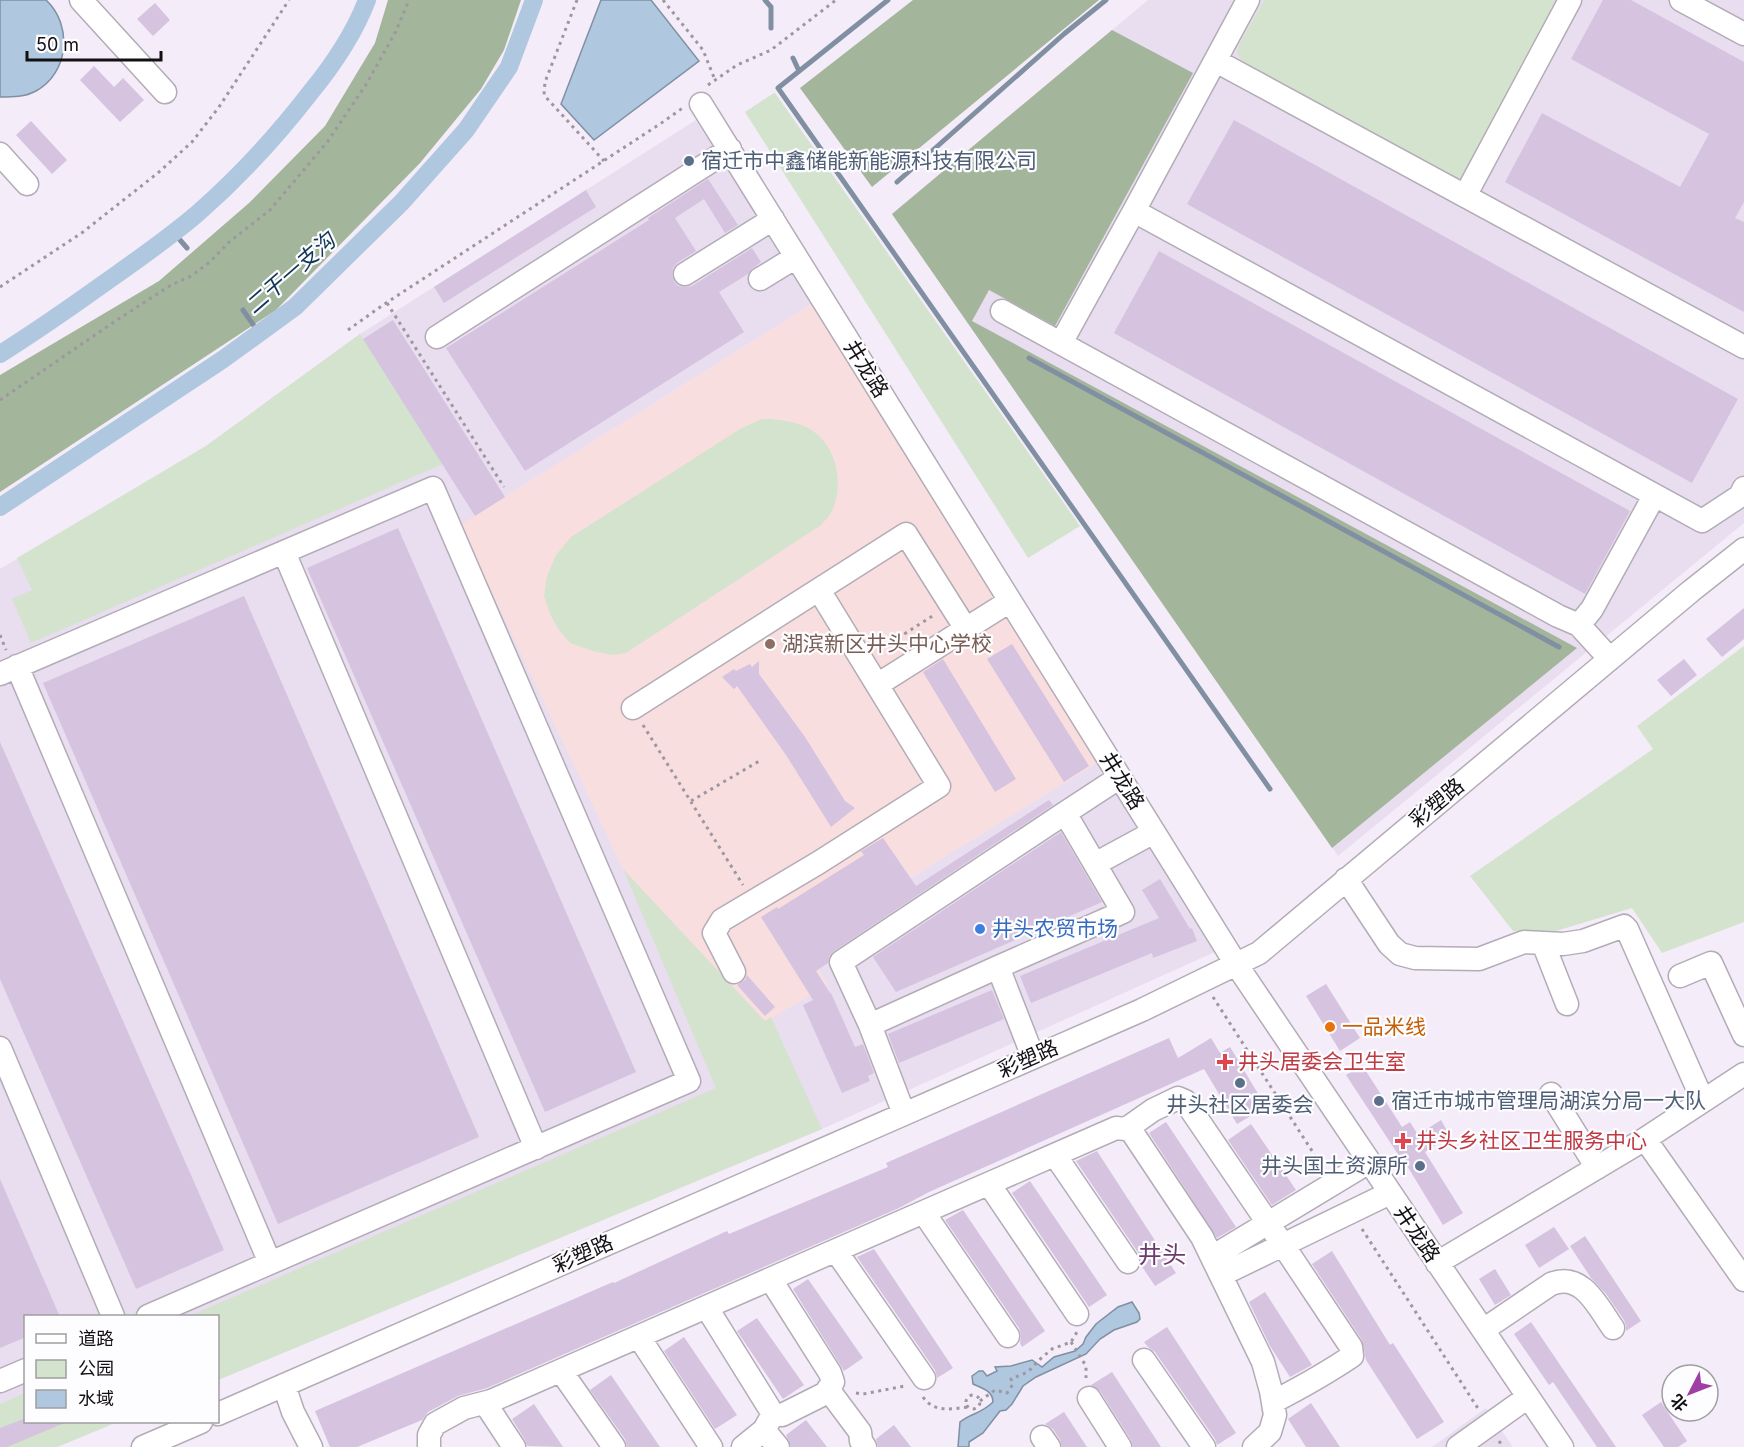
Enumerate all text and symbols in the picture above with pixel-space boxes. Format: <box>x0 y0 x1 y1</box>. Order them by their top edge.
scale bar <box>27 24 160 62</box>
text: 50 m <box>36 34 79 55</box>
place label: 宿迁市中鑫储能新能源科技有限公司 <box>701 148 1037 173</box>
marker: 宿迁市中鑫储能新能源科技有限公司 <box>682 154 696 168</box>
water label: 二干一支沟 <box>240 226 342 319</box>
street label: 井龙路 <box>839 335 894 402</box>
place label: 湖滨新区井头中心学校 <box>782 631 992 656</box>
marker: 湖滨新区井头中心学校 <box>763 637 777 651</box>
street label: 井龙路 <box>1095 747 1150 814</box>
street label: 彩塑路 <box>1405 773 1469 832</box>
place label: 井头农贸市场 <box>992 916 1118 941</box>
marker: 井头农贸市场 <box>973 922 987 936</box>
place label: 一品米线 <box>1342 1014 1426 1039</box>
marker: 一品米线 <box>1323 1020 1337 1034</box>
street label: 彩塑路 <box>994 1034 1062 1083</box>
place label: 井头居委会卫生室 <box>1238 1049 1406 1074</box>
marker: 井头居委会卫生室 <box>1216 1053 1234 1071</box>
marker: 井头社区居委会 <box>1233 1076 1247 1090</box>
place label: 宿迁市城市管理局湖滨分局一大队 <box>1391 1088 1706 1113</box>
place label: 井头社区居委会 <box>1167 1092 1314 1117</box>
marker: 宿迁市城市管理局湖滨分局一大队 <box>1372 1094 1386 1108</box>
place label: 井头乡社区卫生服务中心 <box>1416 1128 1647 1153</box>
marker: 井头乡社区卫生服务中心 <box>1394 1132 1412 1150</box>
place label: 井头国土资源所 <box>1261 1153 1408 1178</box>
marker: 井头国土资源所 <box>1413 1159 1427 1173</box>
street label: 井龙路 <box>1389 1201 1445 1267</box>
street label: 彩塑路 <box>549 1229 617 1278</box>
district label: 井头 <box>1138 1240 1186 1269</box>
legend <box>24 1315 219 1423</box>
text: 道路 <box>78 1328 114 1349</box>
text: 公园 <box>78 1358 114 1379</box>
north arrow <box>1660 1363 1720 1423</box>
text: 水域 <box>78 1388 114 1409</box>
text: 北 <box>1666 1390 1692 1416</box>

